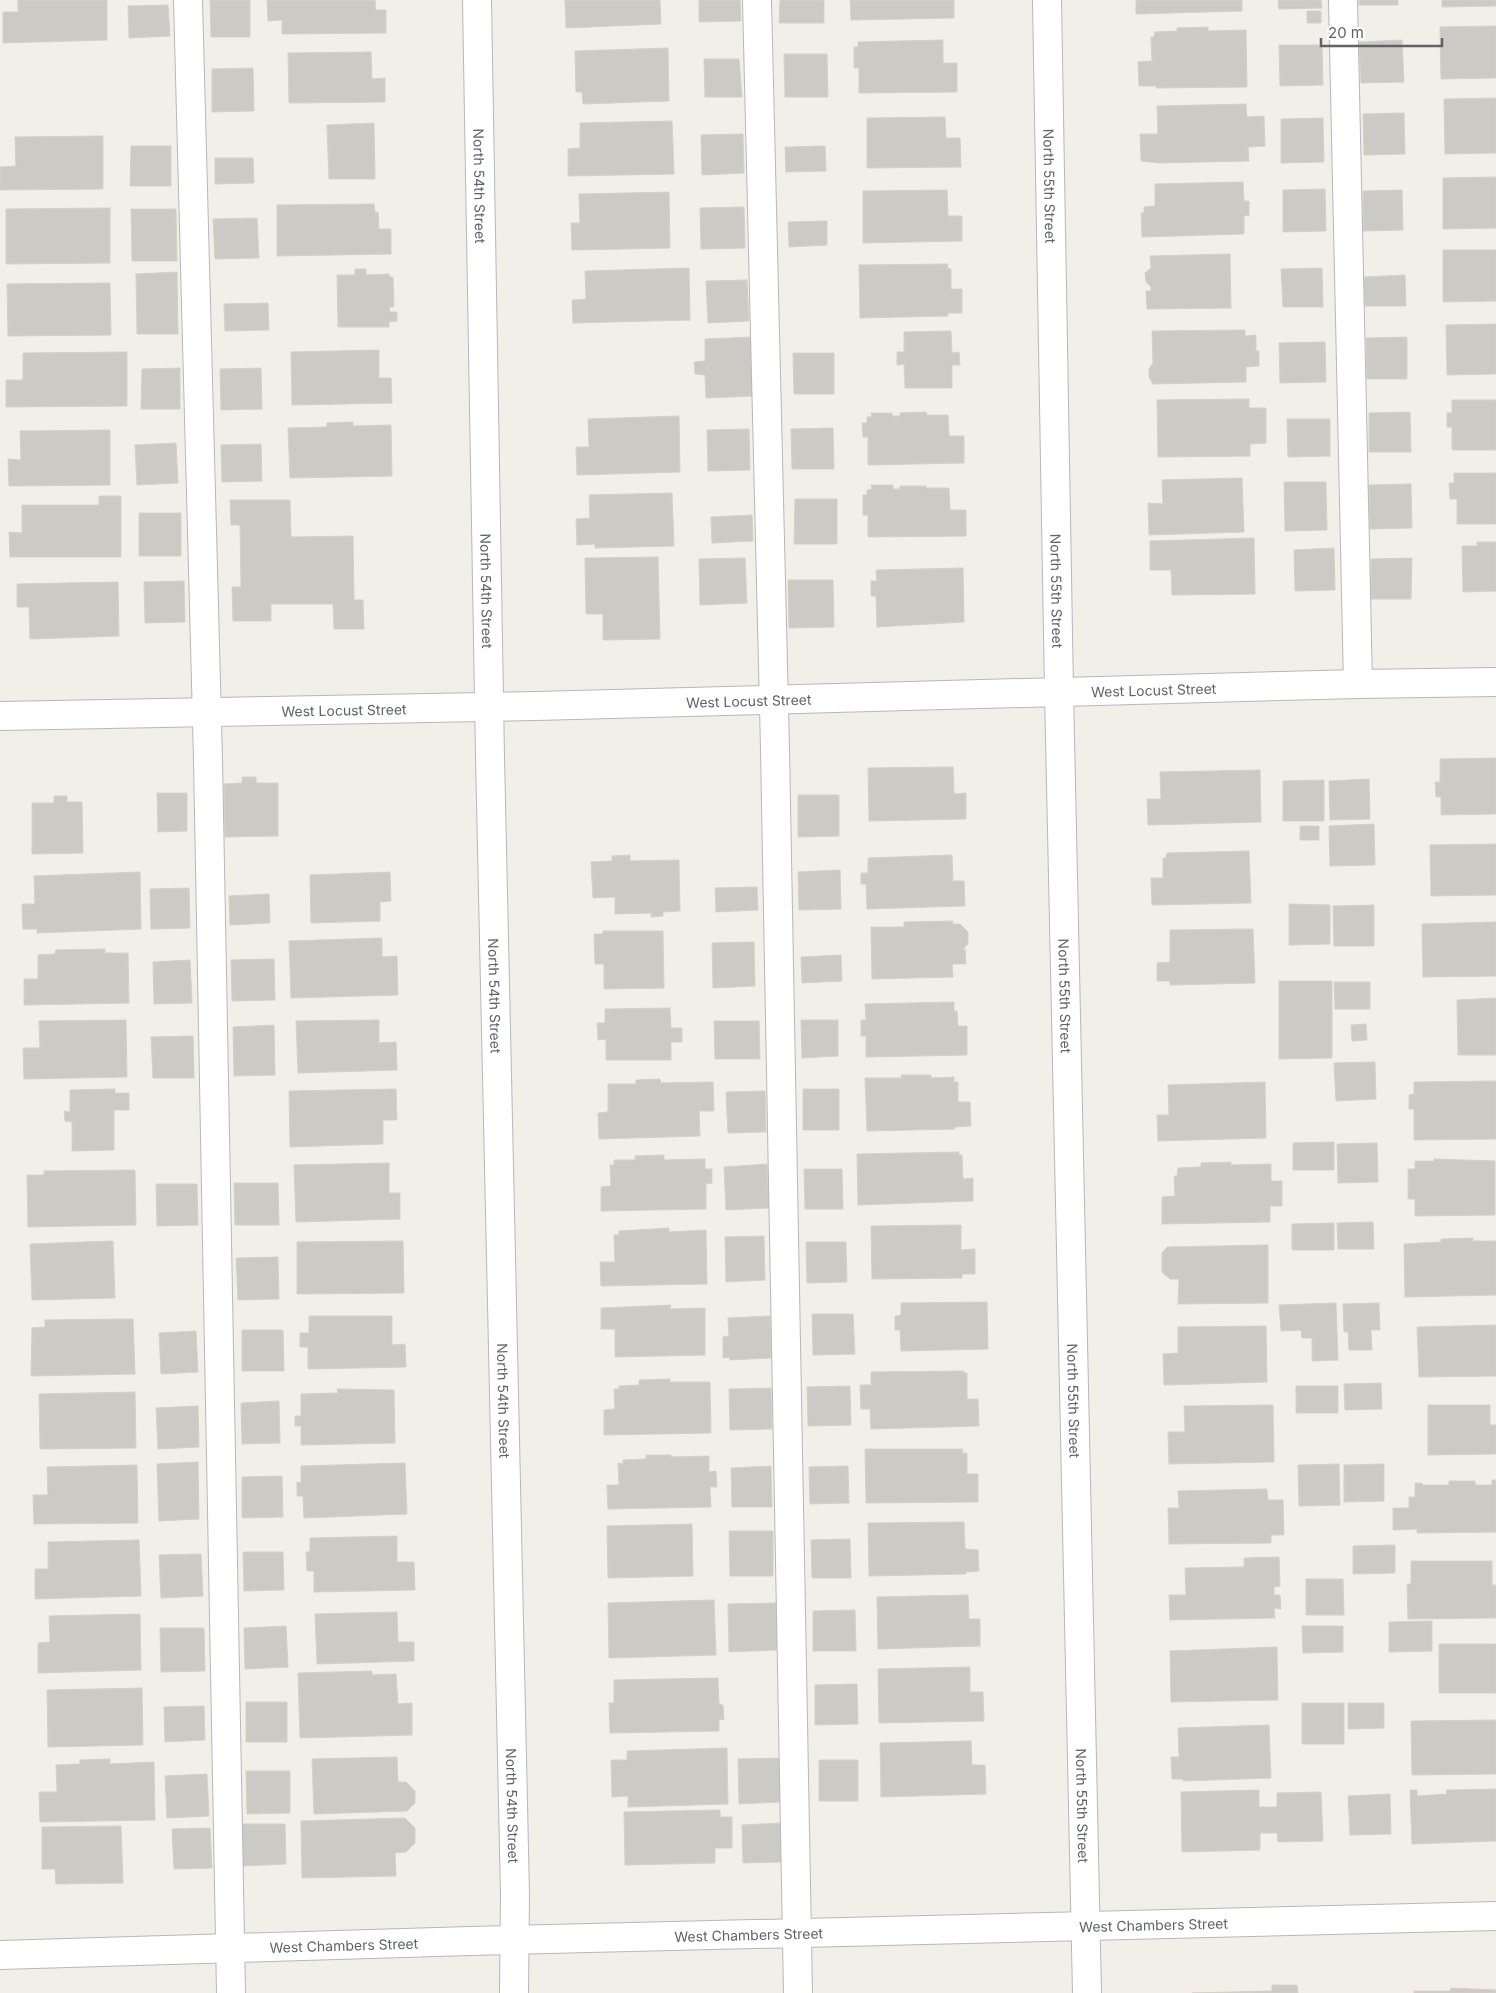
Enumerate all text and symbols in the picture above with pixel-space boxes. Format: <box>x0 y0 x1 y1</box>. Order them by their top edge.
scale bar <box>1321 15 1442 47</box>
text: 20 m <box>1328 23 1364 42</box>
street label: North 54th Street <box>471 128 490 244</box>
street label: North 55th Street <box>1041 128 1060 244</box>
street label: North 54th Street <box>478 533 497 649</box>
street label: North 55th Street <box>1048 533 1067 649</box>
street label: West Locust Street <box>1091 679 1217 700</box>
street label: West Locust Street <box>686 690 812 710</box>
street label: West Locust Street <box>281 700 407 719</box>
street label: North 54th Street <box>485 938 505 1054</box>
street label: North 55th Street <box>1056 938 1075 1054</box>
street label: North 54th Street <box>494 1343 514 1459</box>
street label: North 55th Street <box>1065 1343 1084 1459</box>
street label: North 54th Street <box>503 1748 523 1864</box>
street label: North 55th Street <box>1073 1748 1093 1864</box>
street label: West Chambers Street <box>1079 1914 1229 1935</box>
street label: West Chambers Street <box>674 1924 824 1945</box>
street label: West Chambers Street <box>269 1934 419 1955</box>

